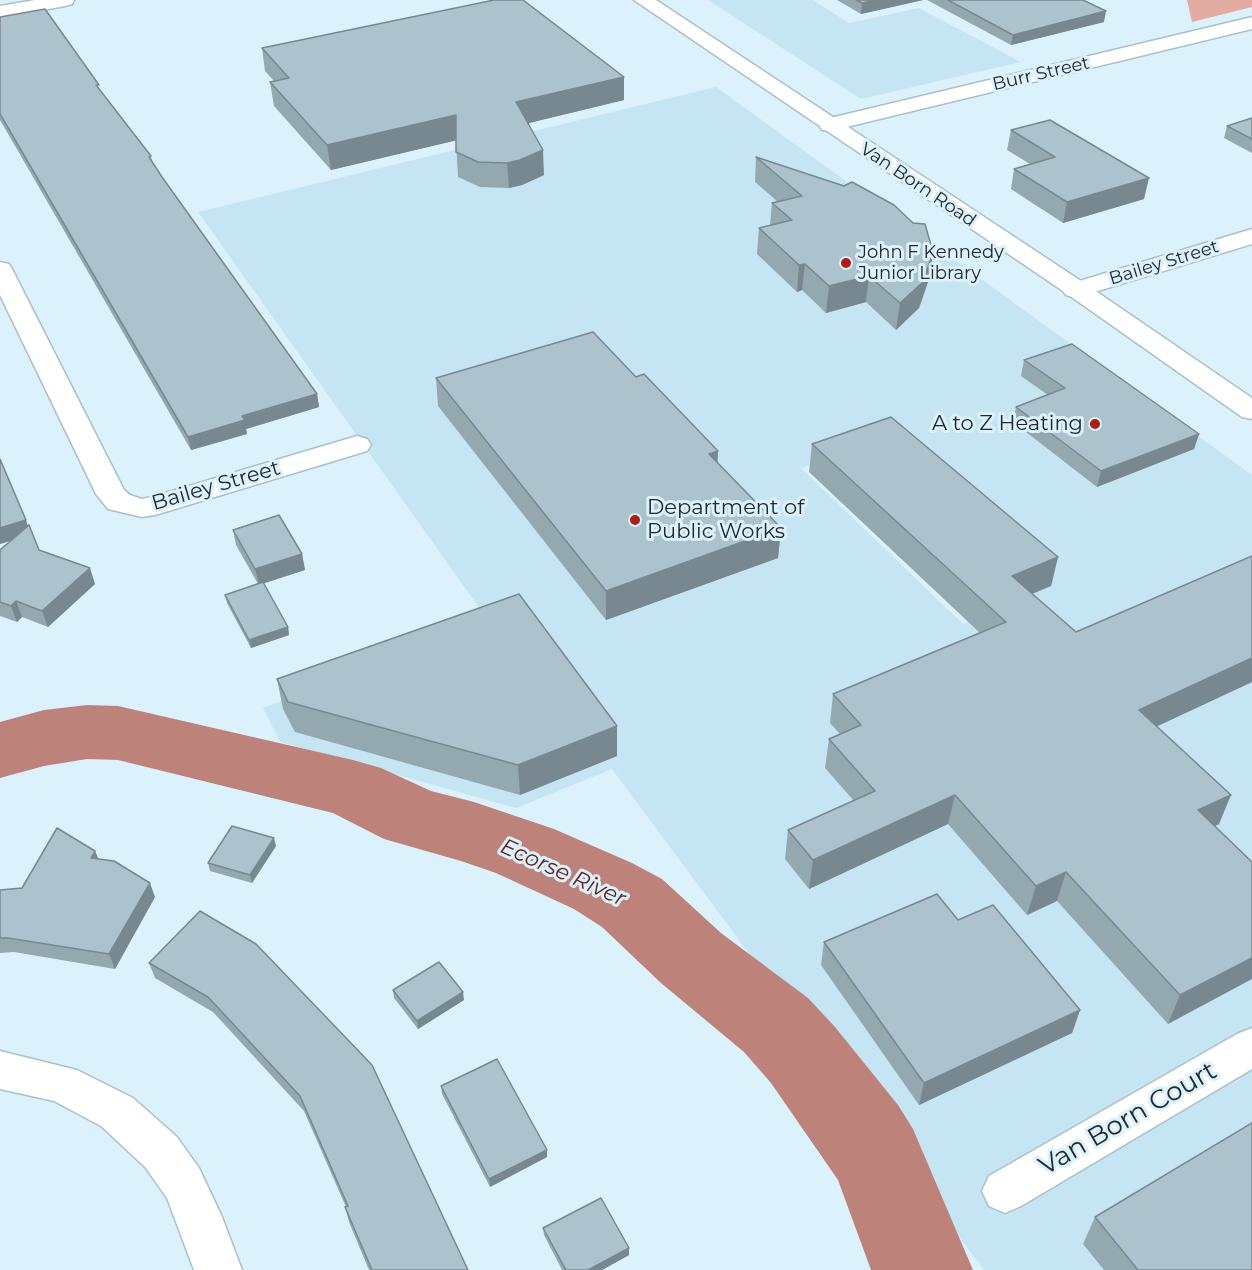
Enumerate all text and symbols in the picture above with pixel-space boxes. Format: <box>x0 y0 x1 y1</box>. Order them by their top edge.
street label: Burr Street <box>990 52 1092 96</box>
street label: Van Born Road <box>856 138 980 232</box>
street label: Bailey Street <box>1107 236 1221 290</box>
place label: John F Kennedy Junior Library <box>858 242 1004 284</box>
marker: John F Kennedy Junior Library <box>839 256 853 270</box>
place label: A to Z Heating <box>932 411 1083 437</box>
marker: A to Z Heating <box>1088 417 1102 431</box>
street label: Bailey Street <box>149 456 283 516</box>
place label: Department of Public Works <box>647 495 804 545</box>
marker: Department of Public Works <box>628 513 642 527</box>
water label: Ecorse River <box>496 834 630 912</box>
street label: Van Born Court <box>1034 1056 1222 1182</box>

